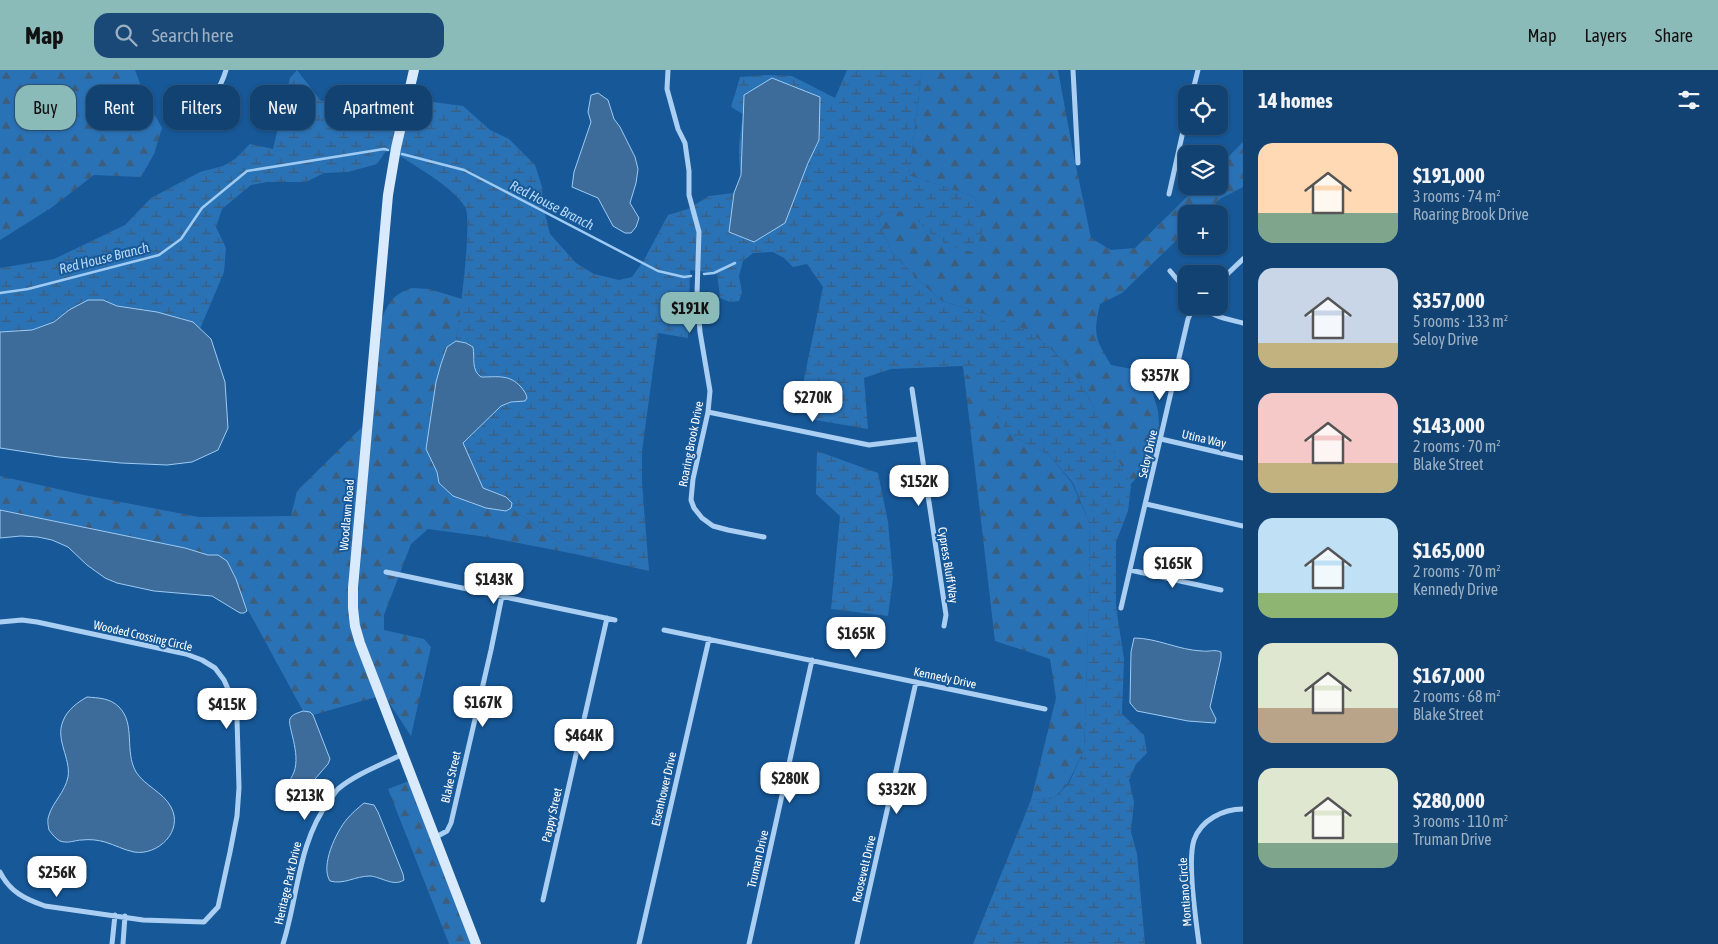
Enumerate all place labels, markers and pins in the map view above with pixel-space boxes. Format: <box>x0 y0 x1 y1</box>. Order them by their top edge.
pin: $191K <box>655 292 725 334</box>
pin: $357K <box>1125 358 1195 401</box>
pin: $270K <box>778 380 848 423</box>
pin: $152K <box>884 464 954 507</box>
pin: $165K <box>1138 546 1208 589</box>
pin: $143K <box>459 562 529 605</box>
pin: $165K <box>821 616 891 659</box>
pin: $167K <box>448 686 518 728</box>
pin: $415K <box>192 688 262 730</box>
pin: $464K <box>549 718 619 761</box>
pin: $280K <box>755 762 825 804</box>
pin: $332K <box>862 772 932 815</box>
pin: $213K <box>270 778 340 821</box>
pin: $256K <box>22 856 92 898</box>

